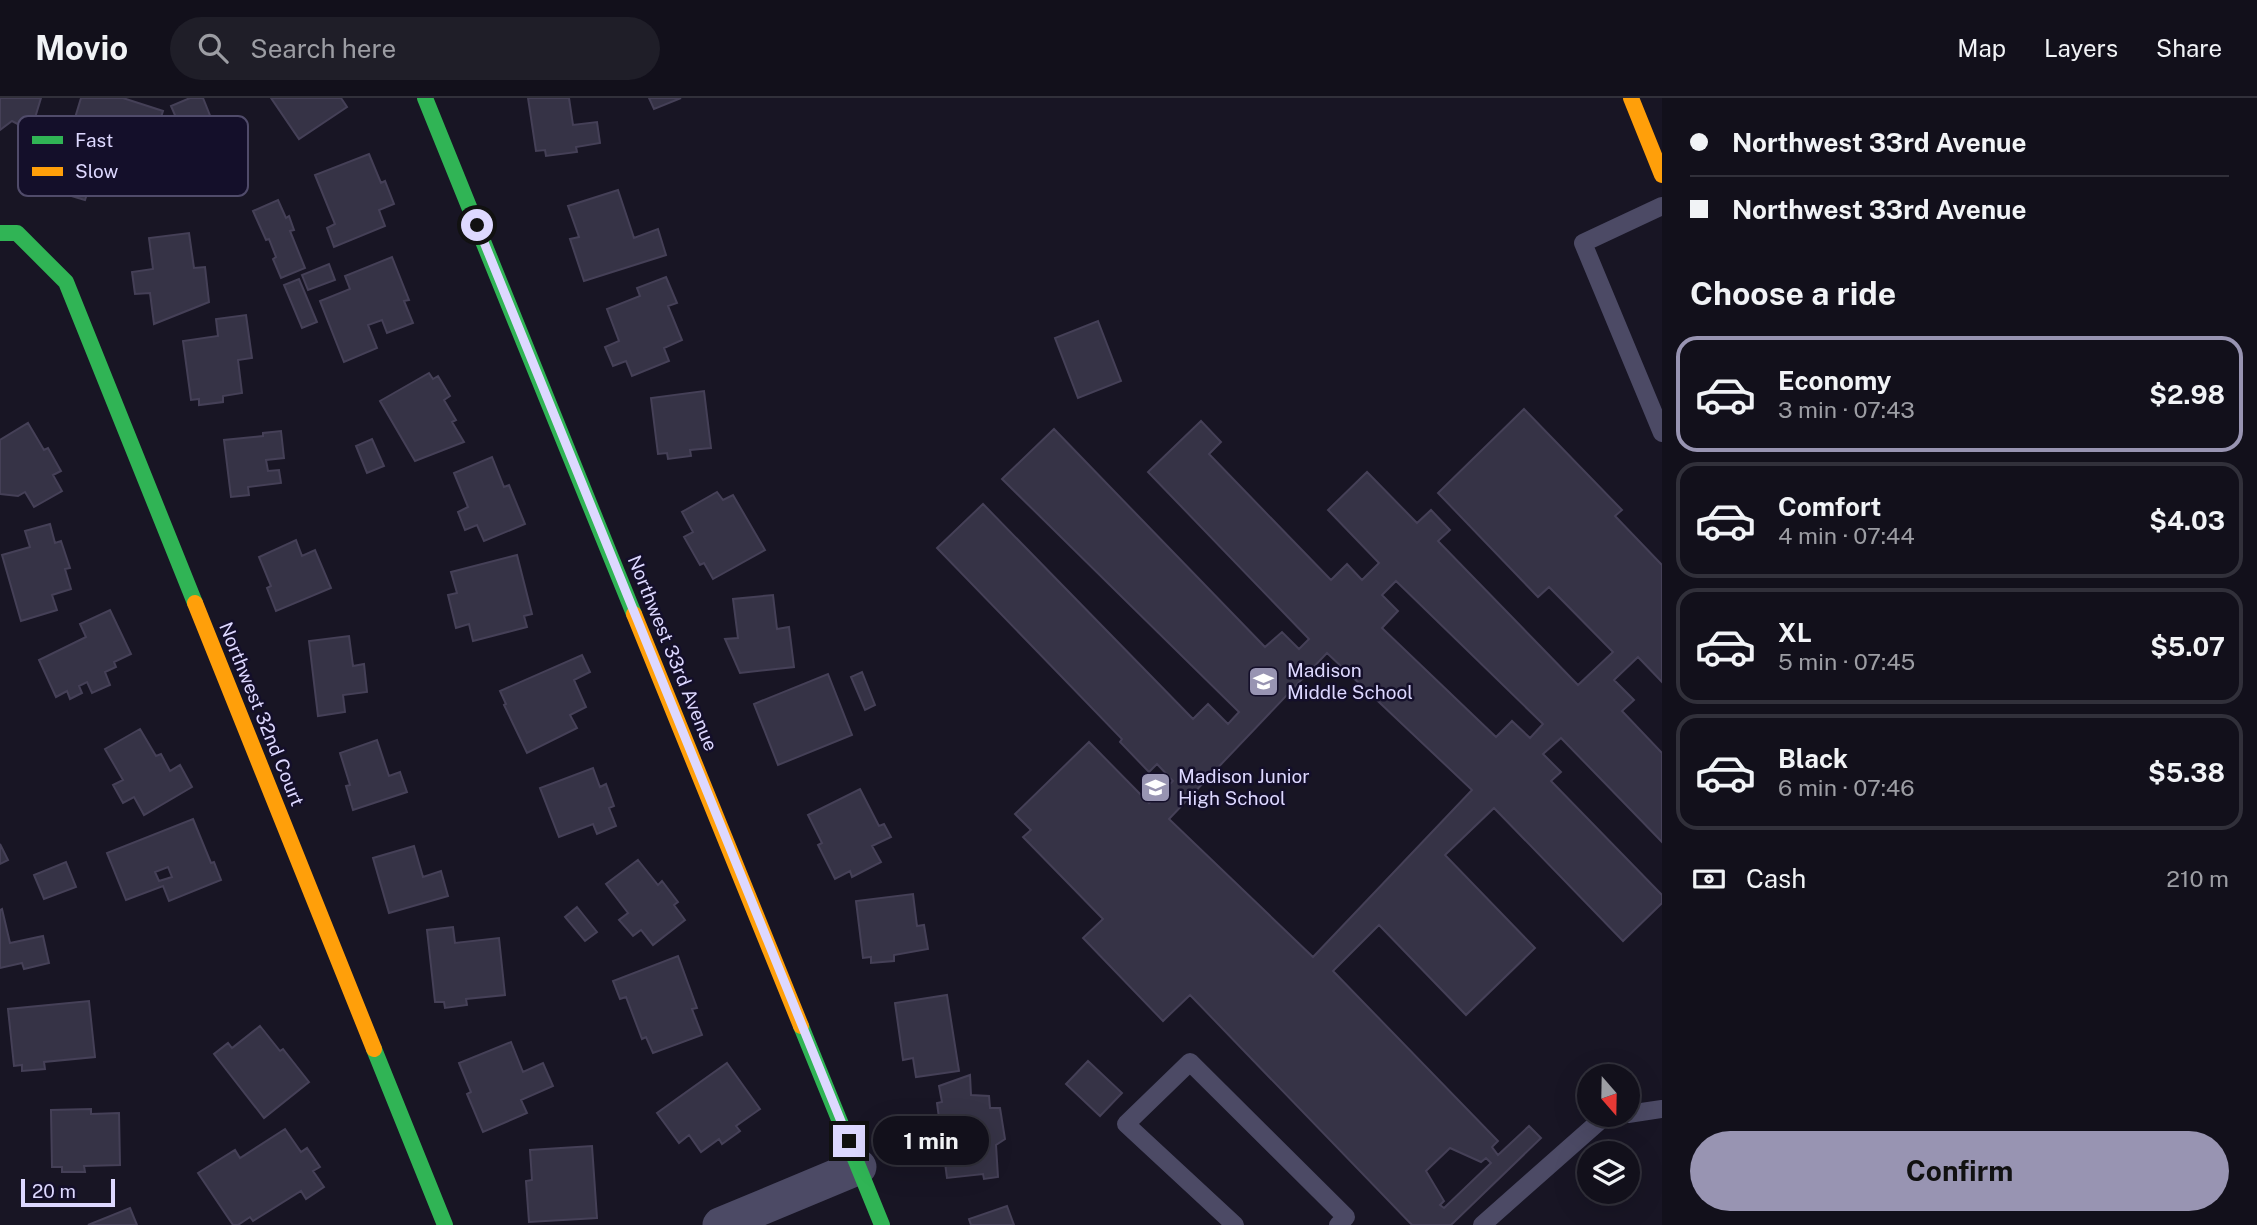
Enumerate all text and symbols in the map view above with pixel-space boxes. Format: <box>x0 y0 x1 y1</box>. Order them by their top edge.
search box <box>170 17 660 80</box>
text: Movio <box>35 29 128 67</box>
icon: search <box>194 29 232 67</box>
text: Search here <box>250 33 396 64</box>
text: Map <box>1957 34 2006 62</box>
text: Layers <box>2044 34 2118 62</box>
text: Share <box>2156 34 2222 62</box>
legend <box>18 116 248 196</box>
text: Northwest 33rd Avenue <box>1732 127 2027 158</box>
text: Fast <box>75 129 113 151</box>
text: Slow <box>75 160 119 182</box>
text: Northwest 33rd Avenue <box>1732 194 2027 225</box>
route start <box>461 209 493 241</box>
text: Choose a ride <box>1690 275 1896 312</box>
icon: car <box>1694 363 1757 426</box>
text: Economy <box>1778 365 1891 396</box>
text: $2.98 <box>2149 379 2225 410</box>
text: 3 min · 07:43 <box>1778 396 1915 423</box>
icon: car <box>1694 489 1757 552</box>
text: Comfort <box>1778 491 1881 522</box>
text: $4.03 <box>2149 505 2225 536</box>
text: 4 min · 07:44 <box>1778 522 1915 549</box>
street label: Northwest 33rd Avenue <box>624 552 722 754</box>
icon: car <box>1694 615 1757 678</box>
text: XL <box>1778 617 1812 648</box>
street label: Northwest 32nd Court <box>215 619 309 809</box>
text: $5.07 <box>2150 631 2225 662</box>
text: 5 min · 07:45 <box>1778 648 1915 675</box>
place label: Madison Middle School <box>1287 659 1413 703</box>
school or university icon: Madison Middle School <box>1247 664 1281 698</box>
icon: car <box>1694 741 1757 804</box>
text: Black <box>1778 743 1848 774</box>
text: $5.38 <box>2148 757 2225 788</box>
place label: Madison Junior High School <box>1178 765 1310 809</box>
school or university icon: Madison Junior High School <box>1138 770 1172 804</box>
text: 6 min · 07:46 <box>1778 774 1915 801</box>
icon: cash <box>1690 860 1728 898</box>
text: Cash <box>1746 863 1806 894</box>
text: 210 m <box>2166 865 2229 892</box>
north arrow <box>1577 1064 1640 1127</box>
map controls <box>1577 1064 1640 1204</box>
callout: 1 min <box>874 1116 989 1166</box>
route end <box>833 1125 865 1157</box>
text: 1 min <box>903 1127 959 1154</box>
button: Confirm <box>1690 1131 2229 1211</box>
button: layers <box>1577 1141 1640 1204</box>
scale bar <box>21 1176 116 1208</box>
text: 20 m <box>32 1180 76 1202</box>

